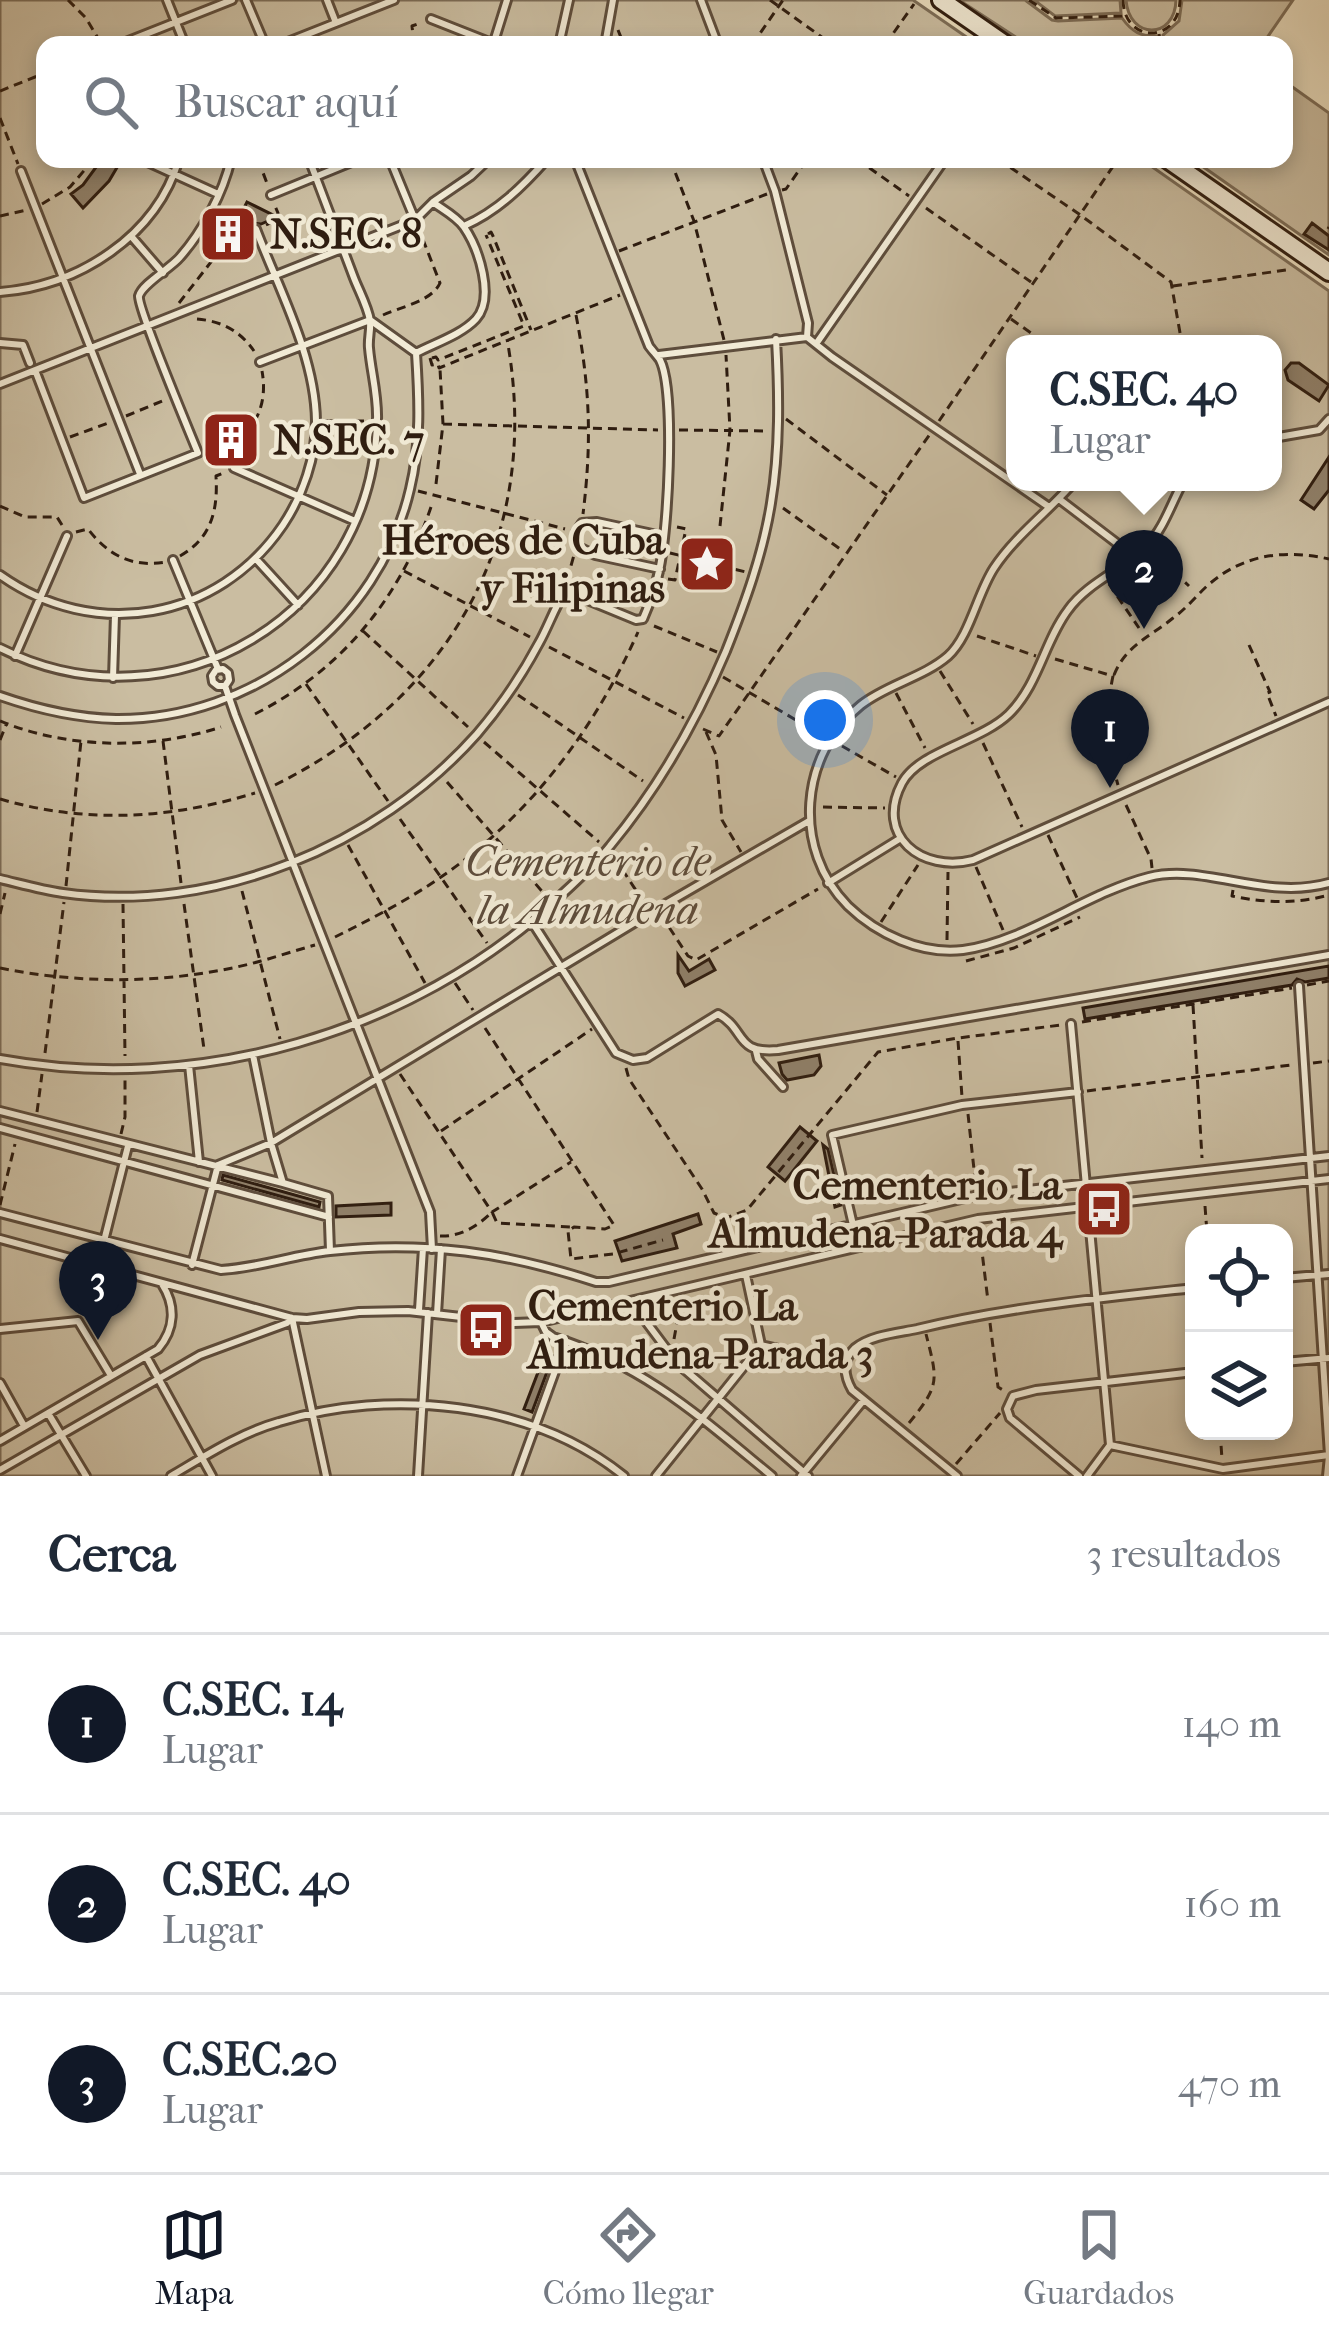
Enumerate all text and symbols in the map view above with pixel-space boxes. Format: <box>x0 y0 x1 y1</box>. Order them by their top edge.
search box <box>36 36 1293 168</box>
icon: search <box>78 69 144 135</box>
text: Buscar aquí <box>174 76 398 129</box>
building icon: N.SEC. 8 <box>197 203 259 265</box>
place label: N.SEC. 8 <box>270 210 422 259</box>
popup <box>1006 335 1282 491</box>
text: C.SEC. 40 <box>1050 364 1238 417</box>
building icon: N.SEC. 7 <box>200 409 262 471</box>
place label: N.SEC. 7 <box>273 416 424 465</box>
text: Lugar <box>1050 417 1151 463</box>
place label: Héroes de Cuba y Filipinas <box>381 516 667 613</box>
pin: 2 <box>1105 530 1183 629</box>
place icon: Héroes de Cuba y Filipinas <box>676 533 738 595</box>
pin: 1 <box>1071 689 1149 788</box>
your location <box>795 690 855 750</box>
park label: Cementerio de la Almudena <box>466 838 712 935</box>
place label: Cementerio La Almudena-Parada 4 <box>706 1161 1064 1259</box>
bus stop icon: Cementerio La Almudena-Parada 4 <box>1073 1178 1135 1240</box>
map controls <box>1185 1224 1293 1440</box>
button: locate <box>1185 1224 1293 1332</box>
pin: 3 <box>59 1241 137 1340</box>
place label: Cementerio La Almudena-Parada 3 <box>525 1282 873 1379</box>
bus stop icon: Cementerio La Almudena-Parada 3 <box>455 1299 517 1361</box>
button: layers <box>1185 1332 1293 1440</box>
text: Cerca <box>48 1524 175 1584</box>
text: 3 resultados <box>1087 1531 1281 1577</box>
text: C.SEC. 14 <box>162 1674 342 1727</box>
text: 1 <box>80 1701 94 1747</box>
text: 140 m <box>1182 1701 1281 1747</box>
text: Lugar <box>162 1727 263 1773</box>
text: C.SEC. 40 <box>162 1854 351 1907</box>
text: 2 <box>77 1881 97 1927</box>
text: 160 m <box>1184 1881 1281 1927</box>
text: Lugar <box>162 1907 263 1953</box>
text: C.SEC.20 <box>162 2034 338 2087</box>
text: 3 <box>79 2061 95 2107</box>
text: 470 m <box>1178 2061 1281 2107</box>
text: Lugar <box>162 2087 263 2133</box>
tab: Mapa <box>155 2202 233 2313</box>
tab: Cómo llegar <box>543 2202 714 2313</box>
tab: Guardados <box>1023 2202 1174 2313</box>

